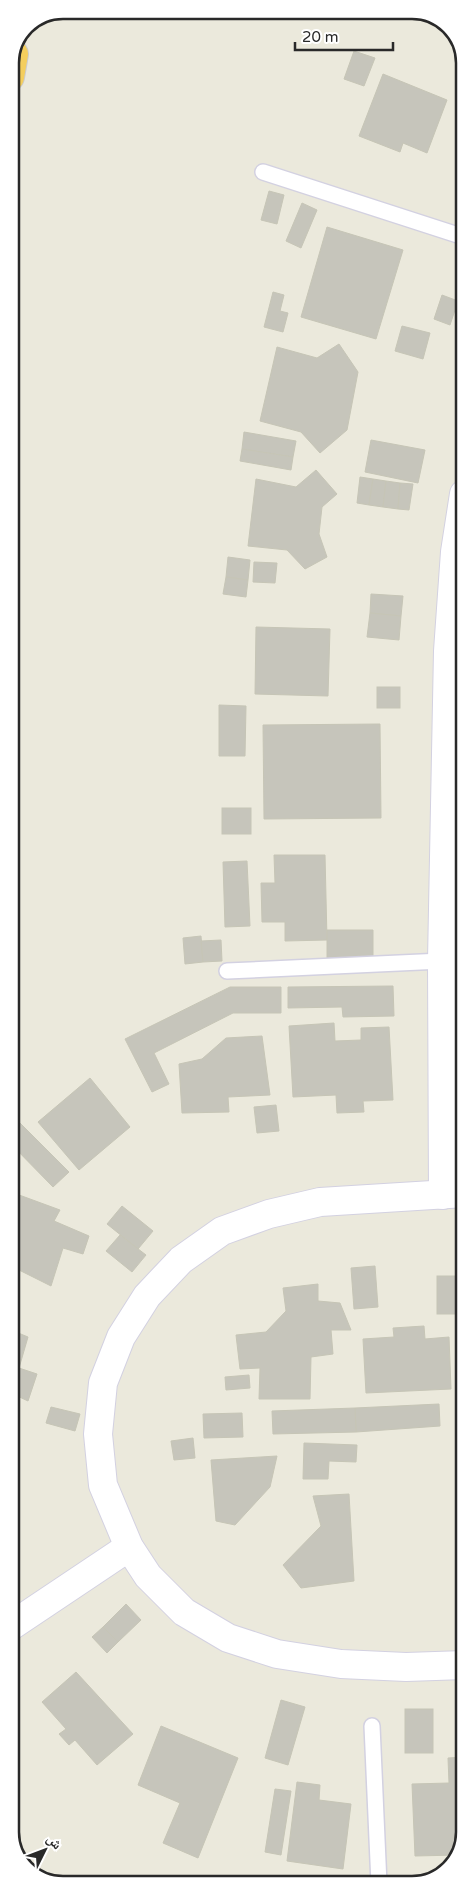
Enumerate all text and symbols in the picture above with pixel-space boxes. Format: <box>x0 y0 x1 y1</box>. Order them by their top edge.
scale bar <box>295 20 392 52</box>
text: 20 m <box>302 28 339 46</box>
north arrow <box>20 1825 70 1875</box>
text: ش <box>43 1830 66 1853</box>

